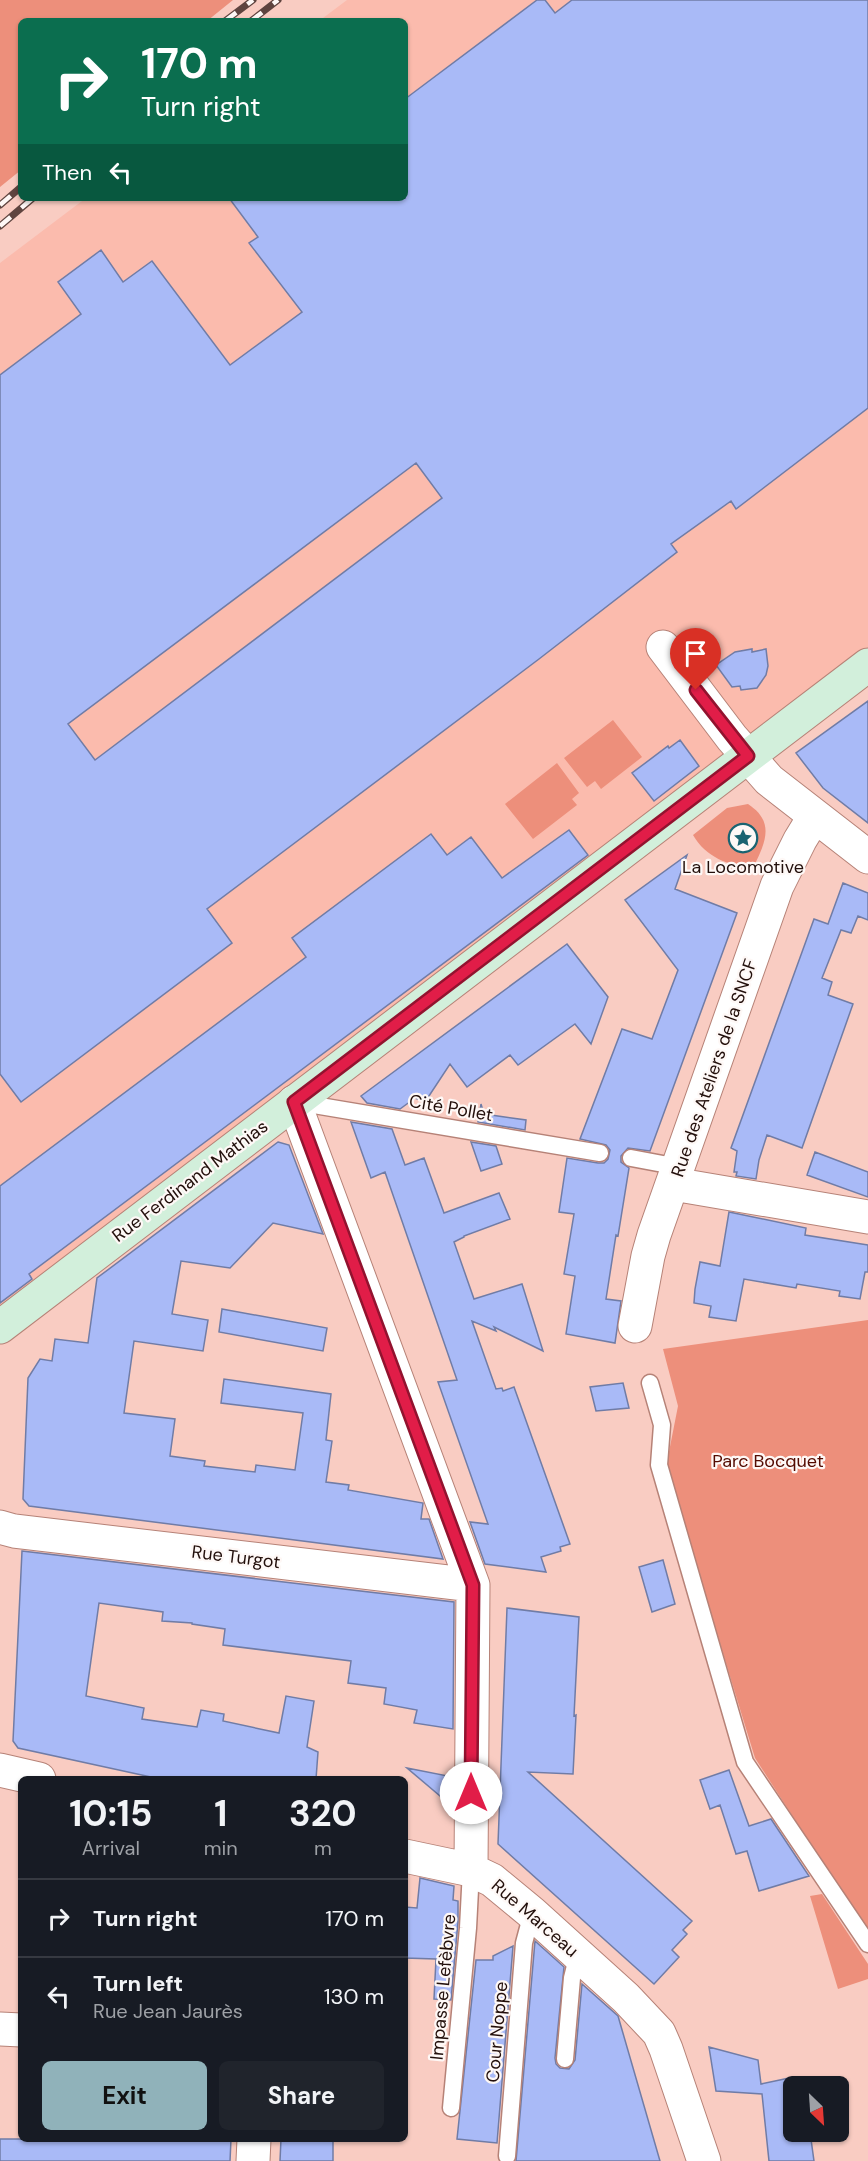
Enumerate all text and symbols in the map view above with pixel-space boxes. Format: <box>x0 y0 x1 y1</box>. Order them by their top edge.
text: 170 m <box>141 36 258 91</box>
icon: right <box>42 42 120 120</box>
text: Turn right <box>141 89 261 124</box>
icon: left <box>104 156 137 189</box>
text: Then <box>42 158 92 187</box>
pin <box>670 628 721 690</box>
icon: arrive <box>679 637 712 670</box>
place icon: La Locomotive <box>727 822 759 854</box>
place label: La Locomotive <box>682 855 804 879</box>
street label: Rue des Ateliers de la SNCF <box>665 956 763 1180</box>
street label: Cité Pollet <box>407 1089 495 1127</box>
street label: Rue Ferdinand Mathias <box>107 1114 273 1248</box>
park label: Parc Bocquet <box>712 1449 824 1473</box>
street label: Rue Turgot <box>190 1540 282 1574</box>
position arrow <box>439 1761 503 1825</box>
text: 10:15 <box>69 1790 152 1837</box>
text: 1 <box>214 1790 227 1837</box>
text: 320 <box>289 1790 357 1837</box>
text: Arrival <box>82 1835 140 1861</box>
text: min <box>204 1835 238 1861</box>
text: m <box>314 1835 332 1861</box>
street label: Rue Marceau <box>486 1874 584 1962</box>
icon: right <box>42 1902 75 1935</box>
text: Turn right <box>93 1904 198 1933</box>
text: 170 m <box>325 1904 384 1933</box>
street label: Impasse Lefèbvre <box>425 1913 461 2061</box>
text: Turn left <box>93 1969 183 1998</box>
icon: left <box>42 1980 75 2013</box>
street label: Cour Noppe <box>481 1981 513 2083</box>
text: 130 m <box>324 1982 384 2011</box>
text: Rue Jean Jaurès <box>93 1998 243 2024</box>
button: Exit <box>42 2061 207 2130</box>
button: Share <box>219 2061 384 2130</box>
north arrow <box>783 2076 849 2142</box>
map controls <box>783 2076 849 2142</box>

